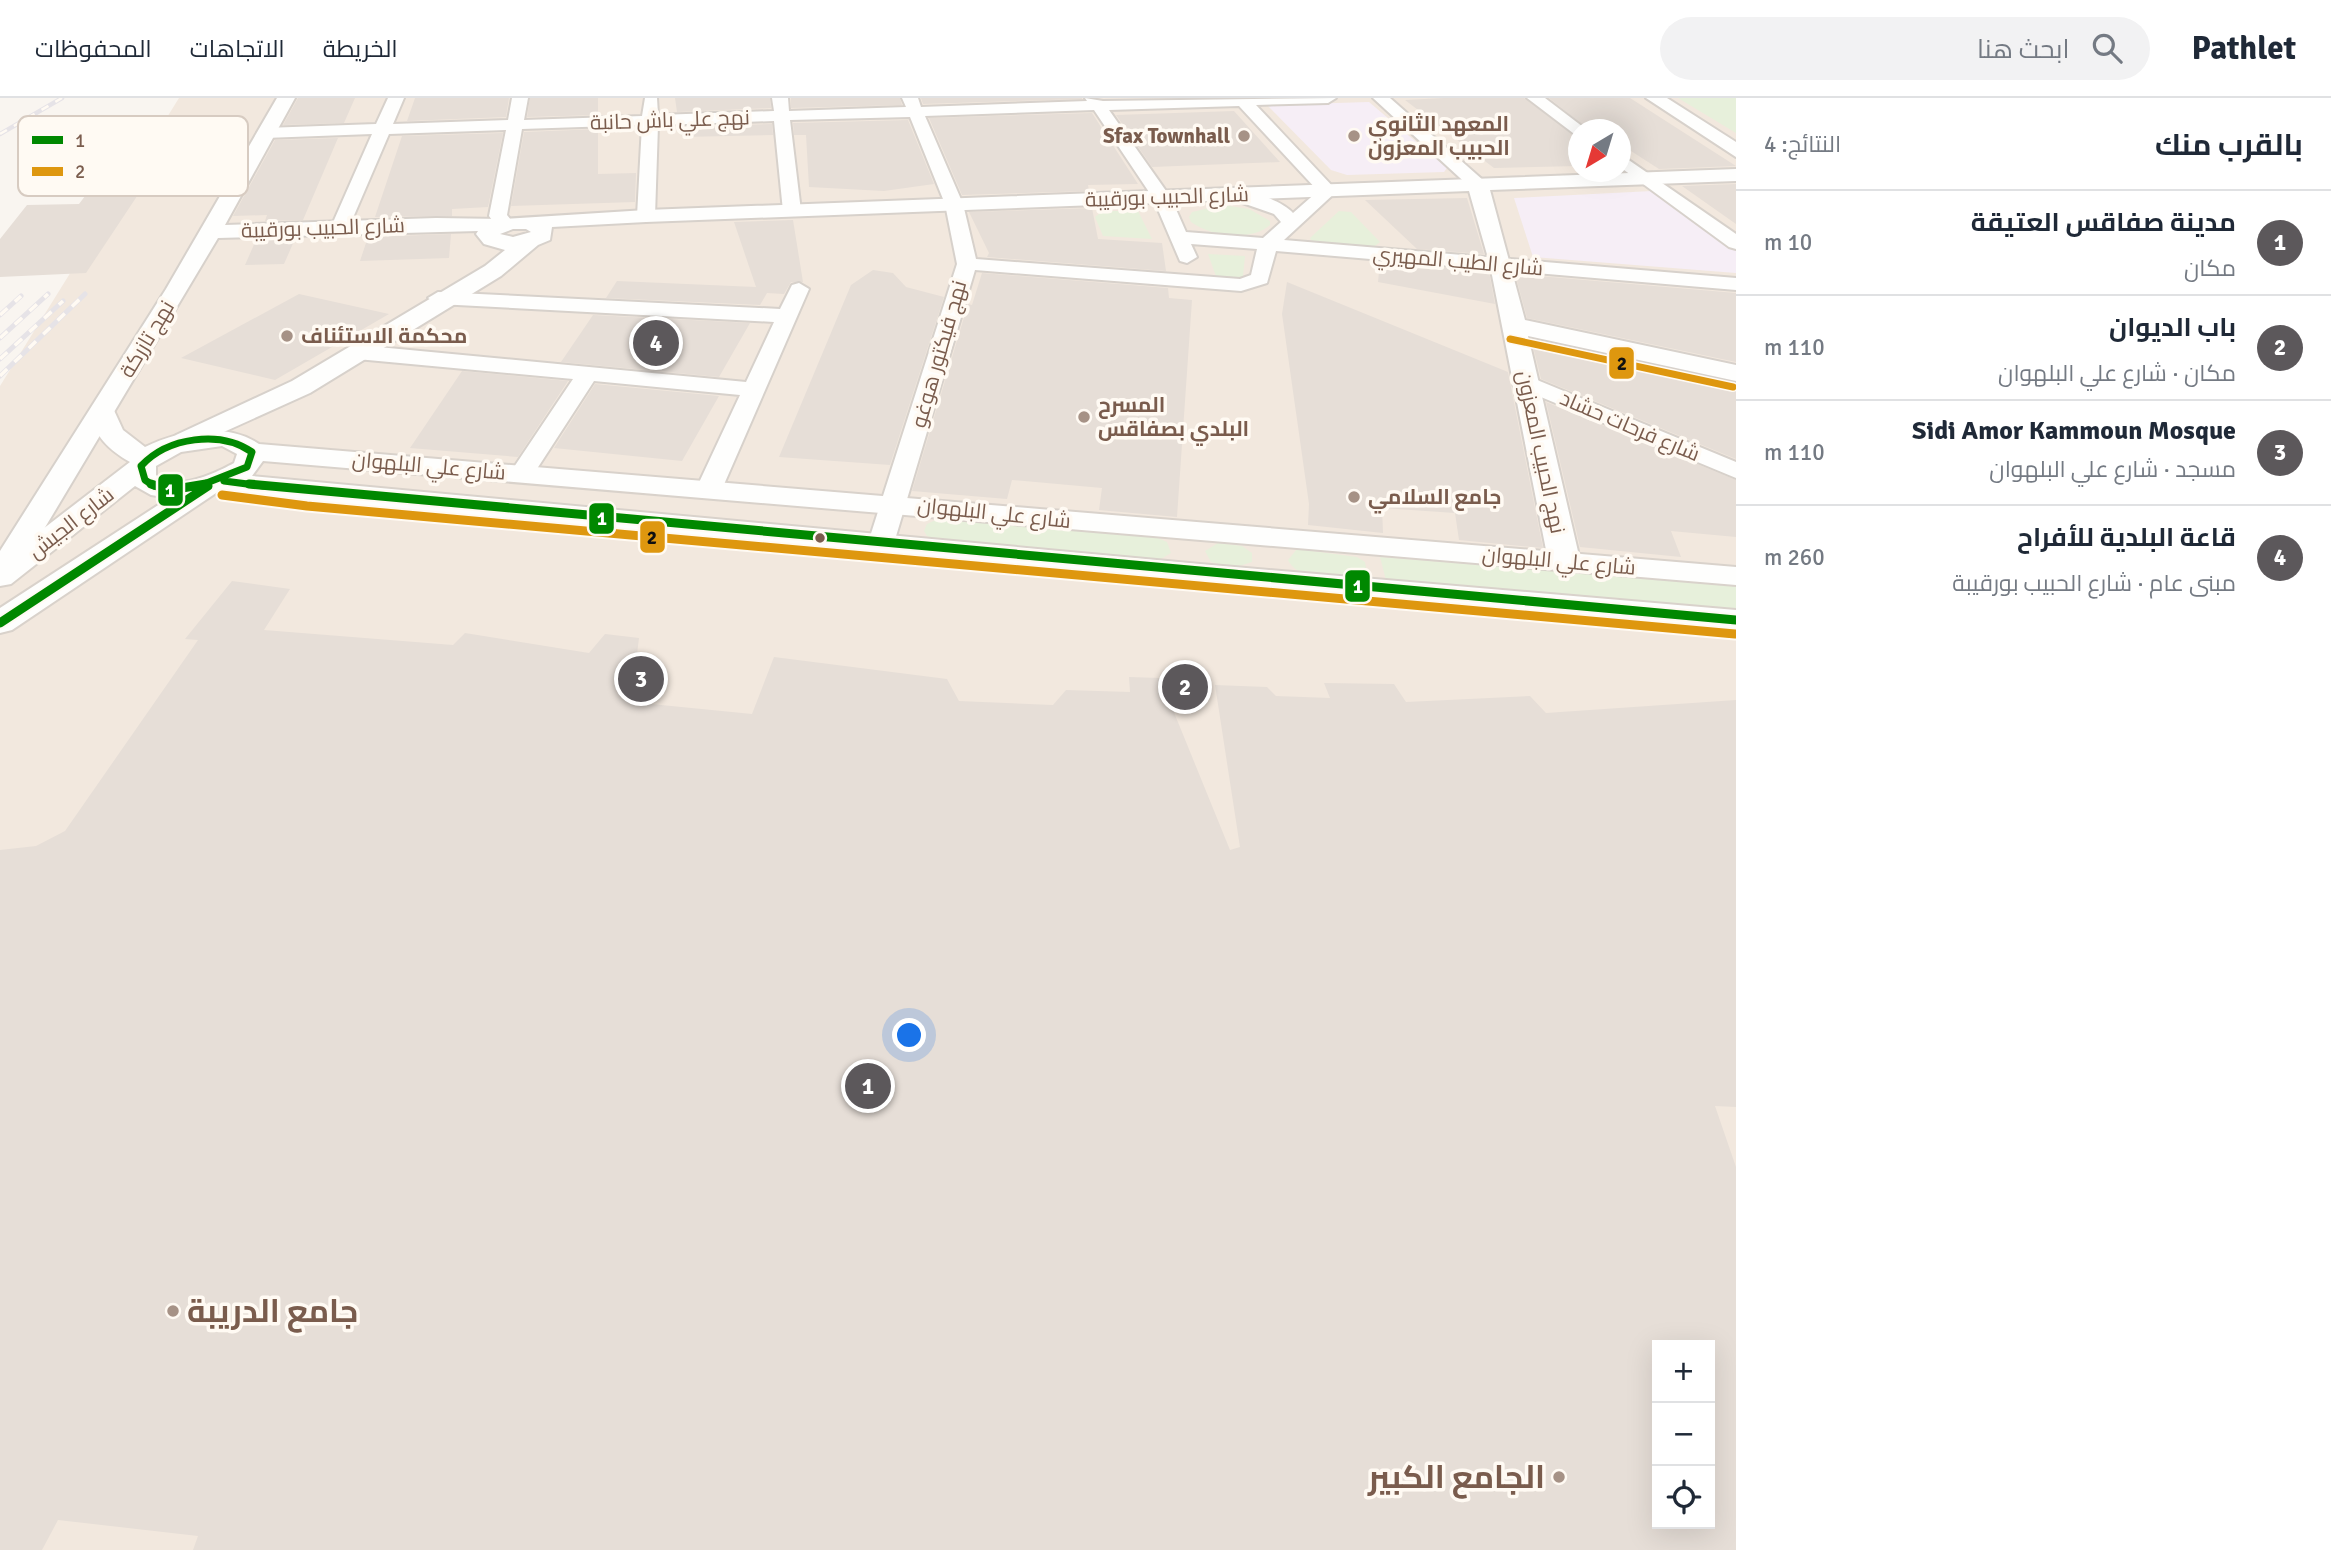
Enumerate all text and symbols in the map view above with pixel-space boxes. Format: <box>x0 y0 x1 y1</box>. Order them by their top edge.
search box <box>1660 17 2150 80</box>
text: Pathlet <box>2192 28 2296 69</box>
icon: search <box>2088 29 2126 67</box>
text: المحفوظات <box>35 34 152 64</box>
text: الاتجاهات <box>190 34 285 64</box>
text: الخريطة <box>323 34 398 64</box>
text: ابحث هنا <box>1977 34 2070 66</box>
street label: نهج علي باش حانبة <box>590 104 751 139</box>
place label: المعهد الثانوي الحبيب المعزون <box>1368 111 1510 161</box>
legend <box>18 116 248 196</box>
north arrow <box>1568 119 1631 182</box>
place label: Sfax Townhall <box>1103 123 1230 149</box>
text: بالقرب منك <box>2155 127 2303 164</box>
marker: Sfax Townhall <box>1236 128 1252 144</box>
marker: المعهد الثانوي الحبيب المعزون <box>1346 128 1362 144</box>
text: 1 <box>75 129 85 153</box>
text: النتائج: 4 <box>1764 130 1841 159</box>
text: 2 <box>75 160 85 184</box>
street label: شارع الحبيب بورقيبة <box>1085 181 1249 214</box>
text: مدينة صفاقس العتيقة <box>1971 207 2236 239</box>
street label: شارع الحبيب بورقيبة <box>241 212 405 245</box>
text: 10 m <box>1764 228 1812 257</box>
text: 1 <box>2274 228 2286 257</box>
street label: شارع الطيب المهيري <box>1371 241 1544 284</box>
text: مكان <box>2184 254 2236 283</box>
street label: نهج فيكتور هوغو <box>906 277 973 431</box>
street label: نهج تازركة <box>114 296 181 383</box>
text: باب الديوان <box>2109 312 2236 344</box>
pin: 4 <box>633 317 679 369</box>
place label: محكمة الاستئناف <box>301 323 467 349</box>
marker: محكمة الاستئناف <box>279 328 295 344</box>
text: 110 m <box>1764 333 1825 362</box>
text: 2 <box>2274 333 2286 362</box>
line badge: 2 <box>1608 346 1635 380</box>
text: 2 <box>1617 352 1627 376</box>
text: مكان · شارع علي البلهوان <box>1998 359 2236 388</box>
street label: نهج الحبيب المعزون <box>1510 368 1571 536</box>
street label: شارع فرحات حشاد <box>1556 385 1704 468</box>
place label: المسرح البلدي بصفاقس <box>1098 392 1249 446</box>
marker: المسرح البلدي بصفاقس <box>1076 409 1092 425</box>
text: Sidi Amor Kammoun Mosque <box>1912 415 2236 447</box>
text: 110 m <box>1764 438 1825 467</box>
text: 3 <box>2274 438 2286 467</box>
street label: شارع علي البلهوان <box>351 446 507 489</box>
text: مسجد · شارع علي البلهوان <box>1989 455 2236 484</box>
line badge: 1 <box>157 473 184 507</box>
text: 1 <box>165 479 175 503</box>
street label: شارع الجيش <box>23 481 120 565</box>
place label: جامع السلامي <box>1368 484 1501 514</box>
marker: جامع السلامي <box>1346 489 1362 505</box>
street label: شارع علي البلهوان <box>916 492 1072 537</box>
line badge: 1 <box>588 502 615 535</box>
text: 1 <box>597 507 607 531</box>
line badge: 2 <box>639 520 666 554</box>
text: قاعة البلدية للأفراح <box>2017 522 2236 554</box>
text: 2 <box>647 526 657 550</box>
unlabelled marker <box>813 531 827 545</box>
street label: شارع علي البلهوان <box>1481 541 1637 584</box>
text: 260 m <box>1764 543 1825 572</box>
text: 4 <box>2274 543 2286 572</box>
line badge: 1 <box>1344 569 1371 603</box>
text: مبنى عام · شارع الحبيب بورقيبة <box>1952 569 2236 598</box>
text: 1 <box>1353 575 1363 599</box>
pin: 3 <box>618 653 664 705</box>
pin: 2 <box>1162 661 1208 713</box>
your location <box>892 1018 926 1052</box>
pin: 1 <box>845 1060 891 1112</box>
place label: جامع الدريبة <box>187 1292 358 1333</box>
marker: جامع الدريبة <box>165 1303 181 1319</box>
map controls <box>1652 1340 1715 1529</box>
button: + <box>1652 1340 1715 1403</box>
button: − <box>1652 1403 1715 1466</box>
place label: الجامع الكبير <box>1367 1458 1545 1499</box>
button: locate <box>1652 1466 1715 1529</box>
marker: الجامع الكبير <box>1551 1469 1567 1485</box>

